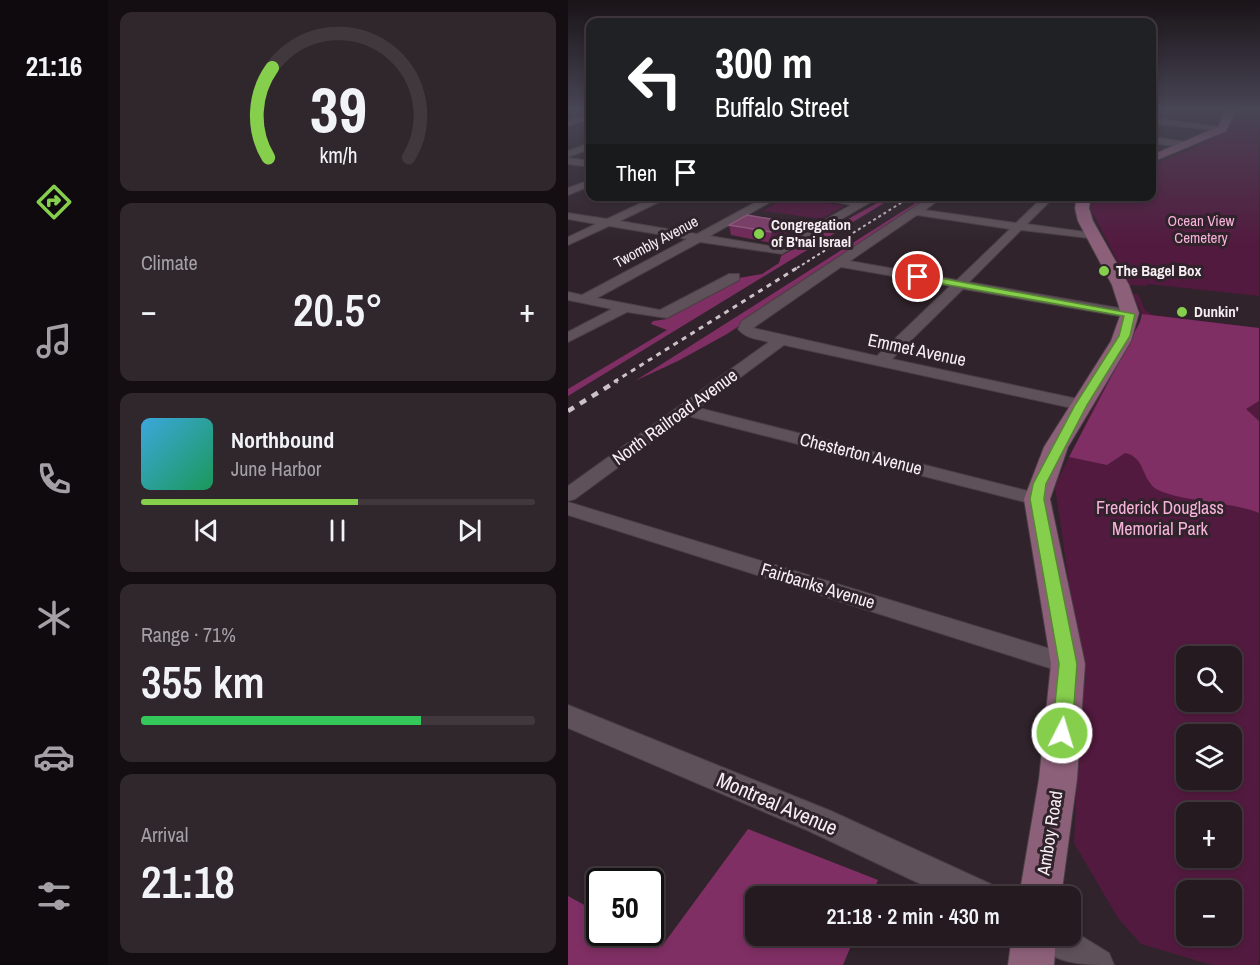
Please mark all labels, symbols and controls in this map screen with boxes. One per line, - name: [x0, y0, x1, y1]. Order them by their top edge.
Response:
- text: 300 m: [715, 35, 813, 91]
- icon: left: [616, 42, 694, 120]
- text: 21:16: [26, 48, 82, 84]
- text: 39: [310, 67, 366, 151]
- text: Buffalo Street: [715, 89, 849, 125]
- text: km/h: [319, 142, 357, 171]
- icon: arrive: [669, 156, 702, 189]
- text: Then: [616, 158, 657, 188]
- icon: directions: [33, 181, 75, 223]
- street label: Twombly Avenue: [610, 210, 702, 273]
- park label: Ocean View Cemetery: [1168, 210, 1235, 248]
- place label: Congregation of B'nai Israel: [771, 214, 851, 252]
- marker: Congregation of B'nai Israel: [752, 227, 766, 241]
- text: Climate: [141, 249, 198, 276]
- pin: [892, 251, 943, 302]
- icon: arrive: [901, 260, 934, 293]
- place label: The Bagel Box: [1116, 260, 1202, 281]
- marker: The Bagel Box: [1097, 264, 1111, 278]
- text: 20.5°: [293, 279, 383, 340]
- text: −: [141, 288, 157, 332]
- text: +: [519, 288, 535, 332]
- place label: Dunkin': [1194, 301, 1239, 322]
- marker: Dunkin': [1175, 305, 1189, 319]
- icon: music: [33, 320, 75, 362]
- street label: Emmet Avenue: [866, 327, 969, 372]
- street label: North Railroad Avenue: [607, 363, 742, 471]
- text: Northbound: [231, 425, 334, 455]
- street label: Chesterton Avenue: [797, 426, 925, 481]
- text: June Harbor: [231, 455, 321, 482]
- icon: phone: [33, 458, 75, 500]
- park label: Frederick Douglass Memorial Park: [1096, 495, 1224, 541]
- icon: previous: [190, 514, 223, 547]
- icon: pause: [321, 514, 354, 547]
- icon: next: [453, 514, 486, 547]
- street label: Fairbanks Avenue: [758, 556, 878, 615]
- icon: climate: [33, 597, 75, 639]
- text: Range · 71%: [141, 621, 236, 648]
- map controls: [1176, 646, 1242, 946]
- button: search: [1176, 646, 1242, 712]
- text: 355 km: [141, 651, 265, 712]
- position arrow: [1030, 701, 1094, 765]
- button: layers: [1176, 724, 1242, 790]
- icon: car: [33, 736, 75, 778]
- street label: Montreal Avenue: [712, 765, 842, 842]
- street label: Amboy Road: [1030, 789, 1069, 878]
- button: +: [1176, 802, 1242, 868]
- text: Arrival: [141, 821, 188, 848]
- text: 21:18: [141, 851, 235, 912]
- speed limit sign: 50: [586, 868, 664, 946]
- icon: filters: [33, 875, 75, 917]
- button: −: [1176, 880, 1242, 946]
- text: 21:18 · 2 min · 430 m: [826, 901, 1000, 931]

